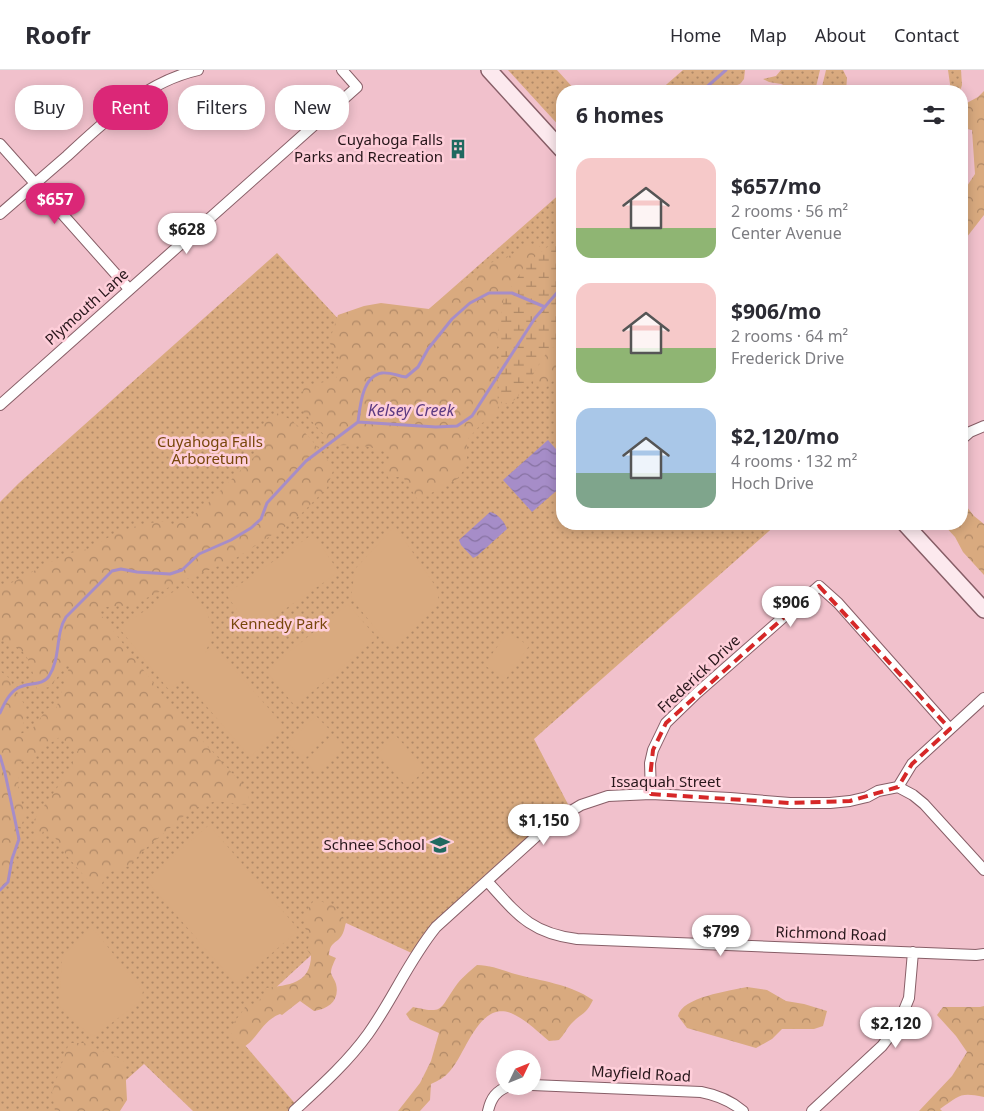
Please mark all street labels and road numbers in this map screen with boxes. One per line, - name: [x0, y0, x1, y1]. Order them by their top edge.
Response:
- street label: Plymouth Lane: [40, 264, 132, 349]
- street label: Frederick Drive: [653, 630, 744, 717]
- street label: Issaquah Street: [611, 771, 721, 791]
- street label: Richmond Road: [775, 921, 887, 945]
- street label: Mayfield Road: [590, 1060, 692, 1086]

